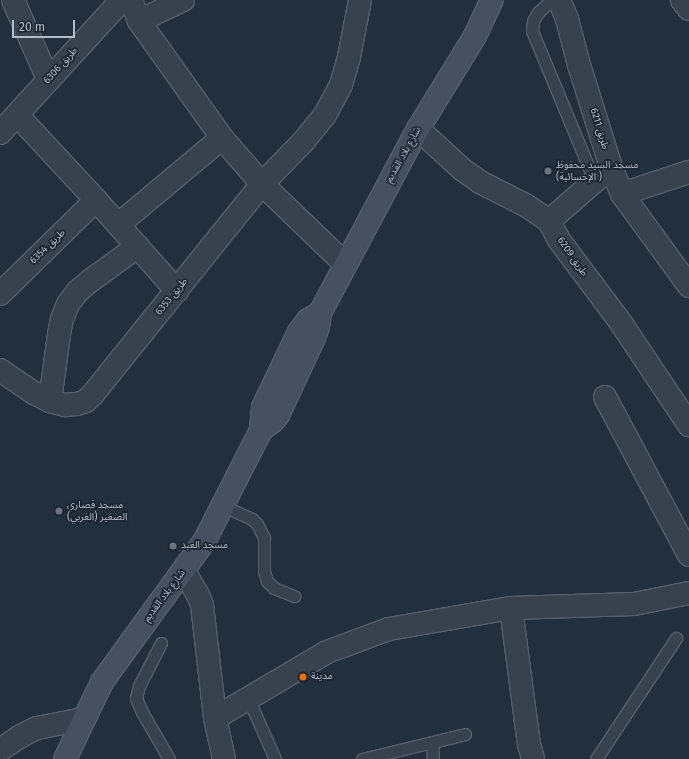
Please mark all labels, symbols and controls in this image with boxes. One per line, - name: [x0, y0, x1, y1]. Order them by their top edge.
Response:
- scale bar: [14, 12, 77, 38]
- text: 20 m: [19, 20, 45, 34]
- street label: طريق 6306: [41, 45, 81, 87]
- street label: طريق 6211: [587, 107, 611, 151]
- street label: شارع بلاد القديم: [384, 125, 424, 185]
- place label: مسجد السيد محفوظ (الإحسائية ): [556, 159, 638, 182]
- marker: مسجد السيد محفوظ (الإحسائية ): [543, 166, 553, 176]
- street label: طريق 6354: [28, 227, 68, 267]
- street label: طريق 6209: [554, 235, 590, 279]
- street label: طريق 6353: [153, 276, 191, 318]
- place label: مسجد قصاري الصغير (الغربي): [67, 499, 127, 522]
- marker: مسجد قصاري الصغير (الغربي): [54, 506, 64, 516]
- place label: مسجد العبد: [181, 540, 228, 552]
- marker: مسجد العبد: [168, 541, 178, 551]
- street label: شارع بلاد القديم: [142, 568, 188, 624]
- place label: مدينة: [311, 671, 333, 683]
- marker: مدينة: [298, 672, 308, 682]

